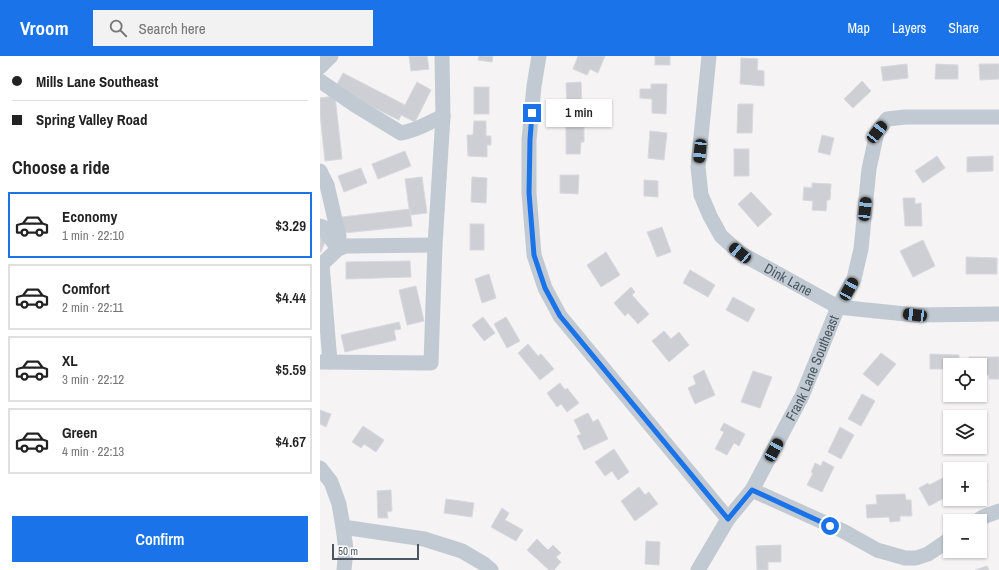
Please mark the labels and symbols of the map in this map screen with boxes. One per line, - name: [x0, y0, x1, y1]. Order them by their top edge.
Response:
- callout: 1 min: [546, 99, 612, 127]
- route end: [523, 104, 541, 122]
- car: [865, 119, 889, 145]
- car: [693, 138, 707, 164]
- car: [858, 196, 872, 222]
- car: [727, 241, 753, 265]
- street label: Dink Lane: [761, 259, 816, 300]
- car: [838, 276, 860, 302]
- car: [902, 308, 928, 322]
- street label: Frank Lane Southeast: [781, 313, 843, 424]
- car: [763, 437, 785, 463]
- route start: [821, 517, 839, 535]
- scale bar: [332, 542, 419, 561]

